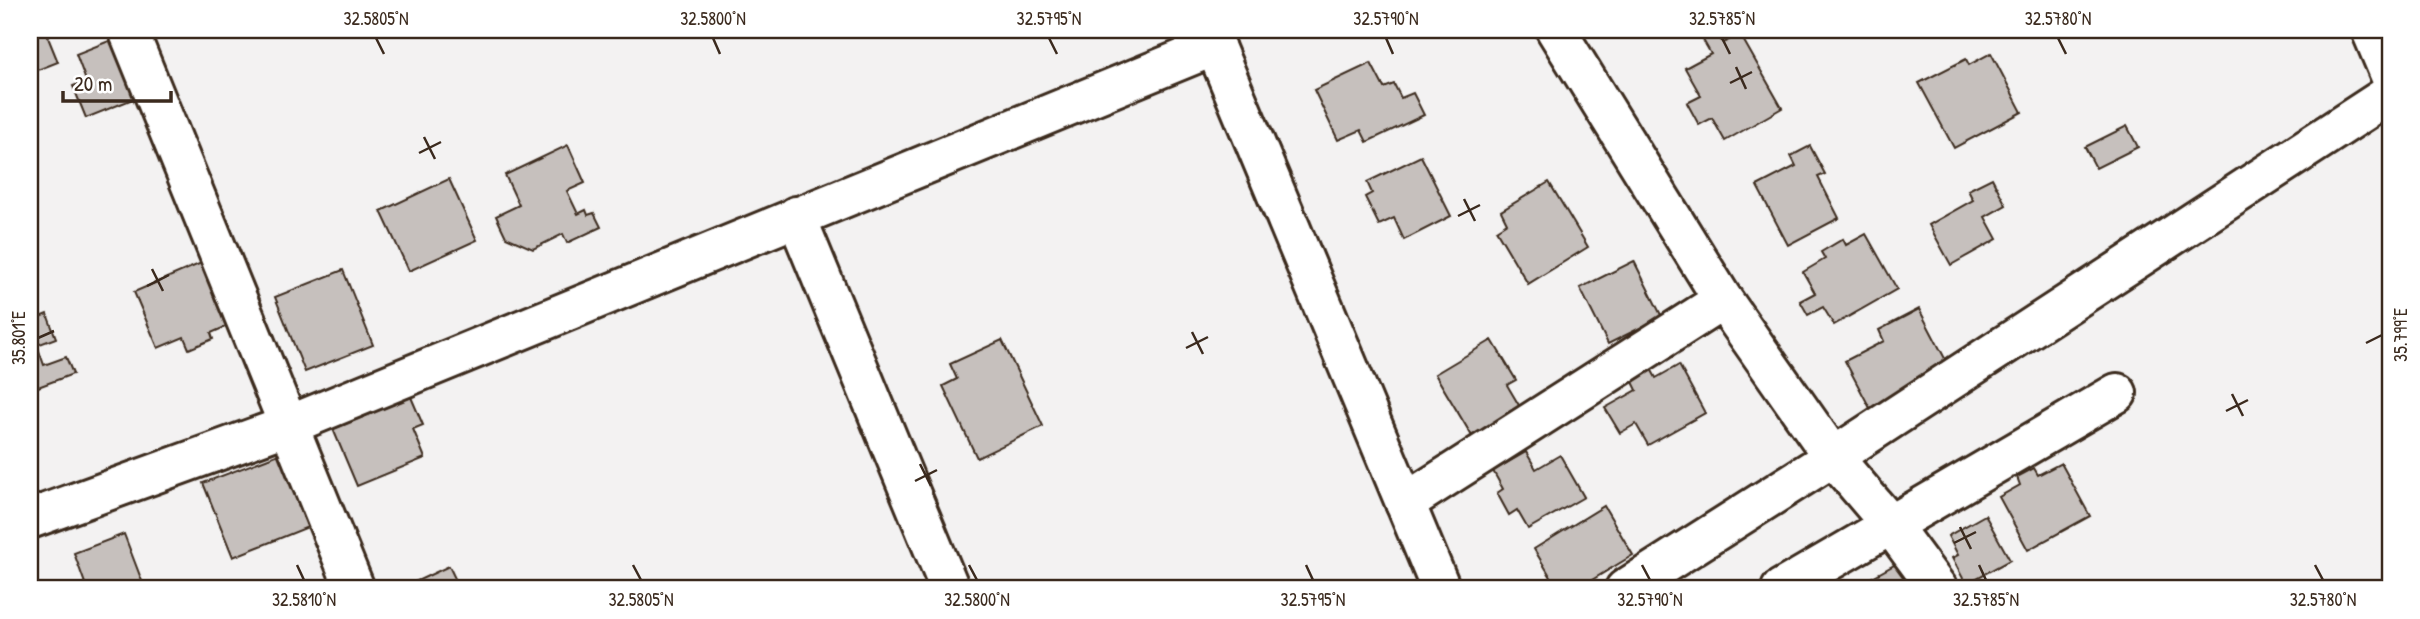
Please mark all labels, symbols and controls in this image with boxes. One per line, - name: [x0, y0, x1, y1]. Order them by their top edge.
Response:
- text: 32.5805°N: [343, 6, 409, 31]
- text: 32.5800°N: [680, 6, 746, 31]
- text: 32.5795°N: [1017, 6, 1081, 31]
- text: 32.5790°N: [1353, 6, 1419, 31]
- text: 32.5785°N: [1689, 6, 1755, 31]
- text: 32.5780°N: [2025, 6, 2091, 31]
- scale bar: [63, 60, 172, 104]
- text: 20 m: [74, 69, 112, 98]
- text: 35.799°E: [2388, 308, 2413, 362]
- text: 35.801°E: [6, 311, 31, 365]
- text: 32.5810°N: [272, 587, 336, 612]
- text: 32.5805°N: [608, 587, 674, 612]
- text: 32.5800°N: [944, 587, 1010, 612]
- text: 32.5795°N: [1281, 587, 1345, 612]
- text: 32.5790°N: [1617, 587, 1683, 612]
- text: 32.5785°N: [1953, 587, 2019, 612]
- text: 32.5780°N: [2290, 587, 2356, 612]

